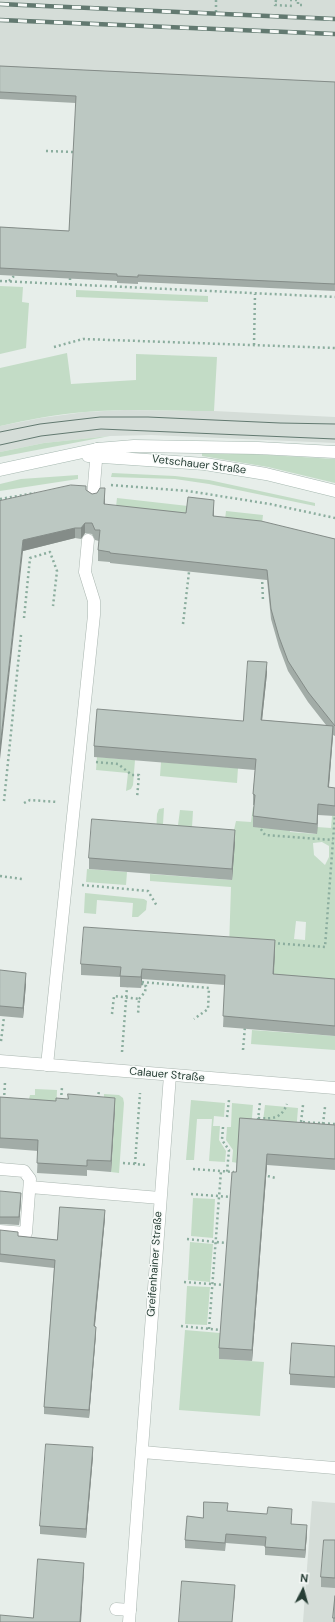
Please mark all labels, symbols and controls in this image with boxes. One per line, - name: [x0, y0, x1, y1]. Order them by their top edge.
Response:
- street label: Vetschauer Straße: [151, 453, 247, 477]
- street label: Calauer Straße: [129, 1065, 205, 1085]
- street label: Greifenhainer Straße: [145, 1211, 165, 1317]
- north arrow: [283, 1570, 323, 1610]
- text: N: [300, 1571, 309, 1585]

